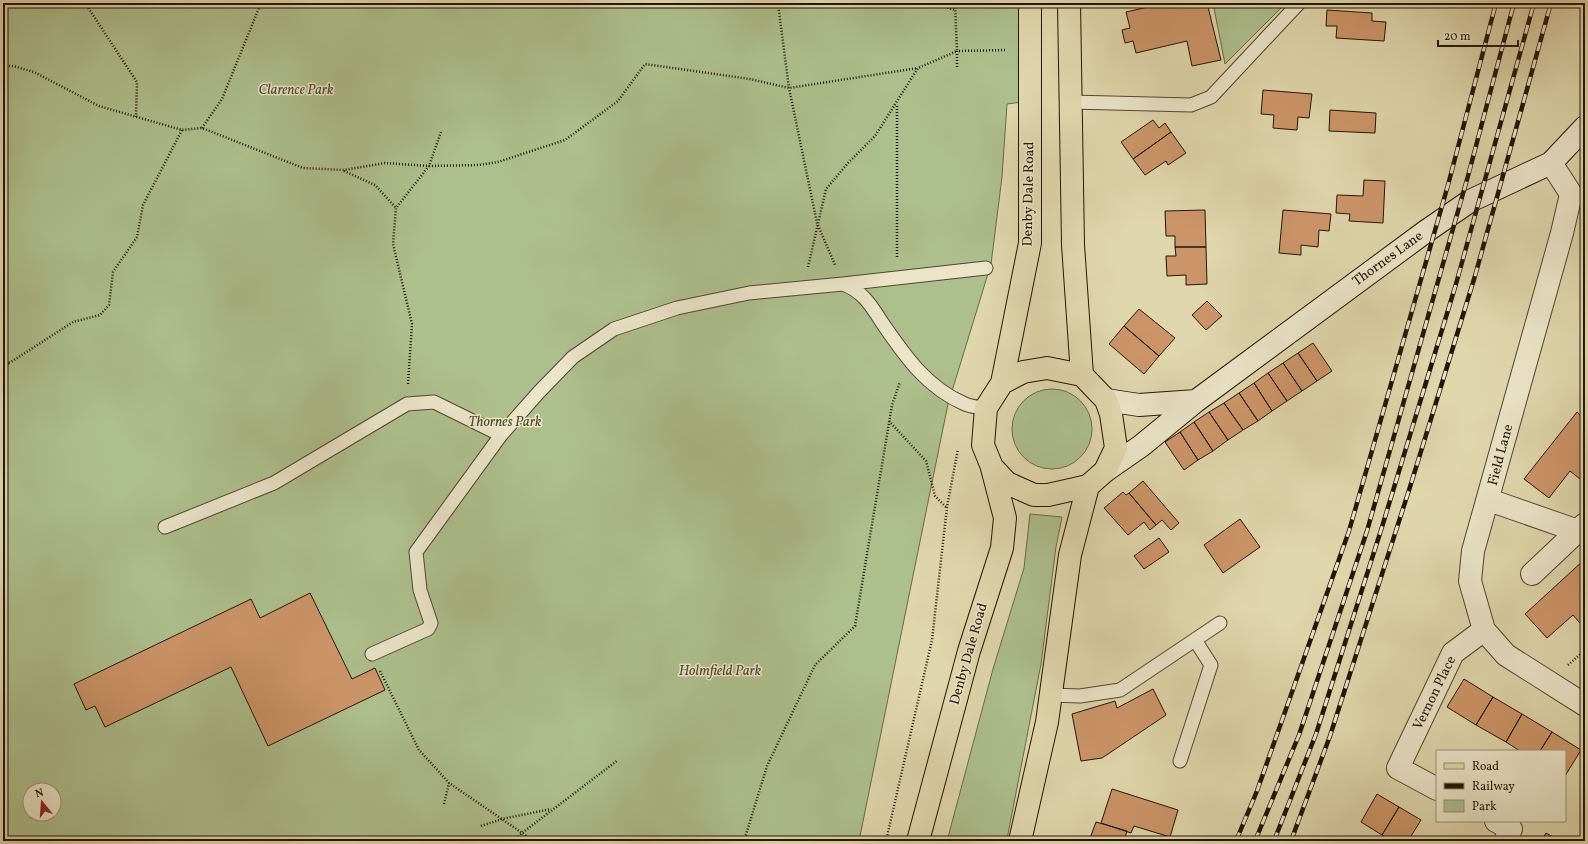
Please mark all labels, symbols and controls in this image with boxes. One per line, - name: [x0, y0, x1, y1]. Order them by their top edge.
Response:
- scale bar: [1438, 22, 1518, 48]
- text: 20 m: [1444, 29, 1471, 45]
- park label: Clarence Park: [258, 81, 334, 100]
- street label: Denby Dale Road: [1019, 141, 1039, 247]
- street label: Thornes Lane: [1349, 227, 1428, 291]
- park label: Thornes Park: [469, 413, 542, 432]
- street label: Field Lane: [1484, 422, 1518, 488]
- street label: Denby Dale Road: [945, 601, 993, 707]
- street label: Vernon Place: [1409, 653, 1461, 733]
- park label: Holmfield Park: [679, 662, 762, 681]
- legend: [1436, 750, 1566, 822]
- text: Road: [1472, 759, 1499, 775]
- text: Railway: [1472, 779, 1515, 795]
- north arrow: [22, 782, 62, 822]
- text: N: [33, 786, 46, 802]
- text: Park: [1472, 799, 1497, 815]

